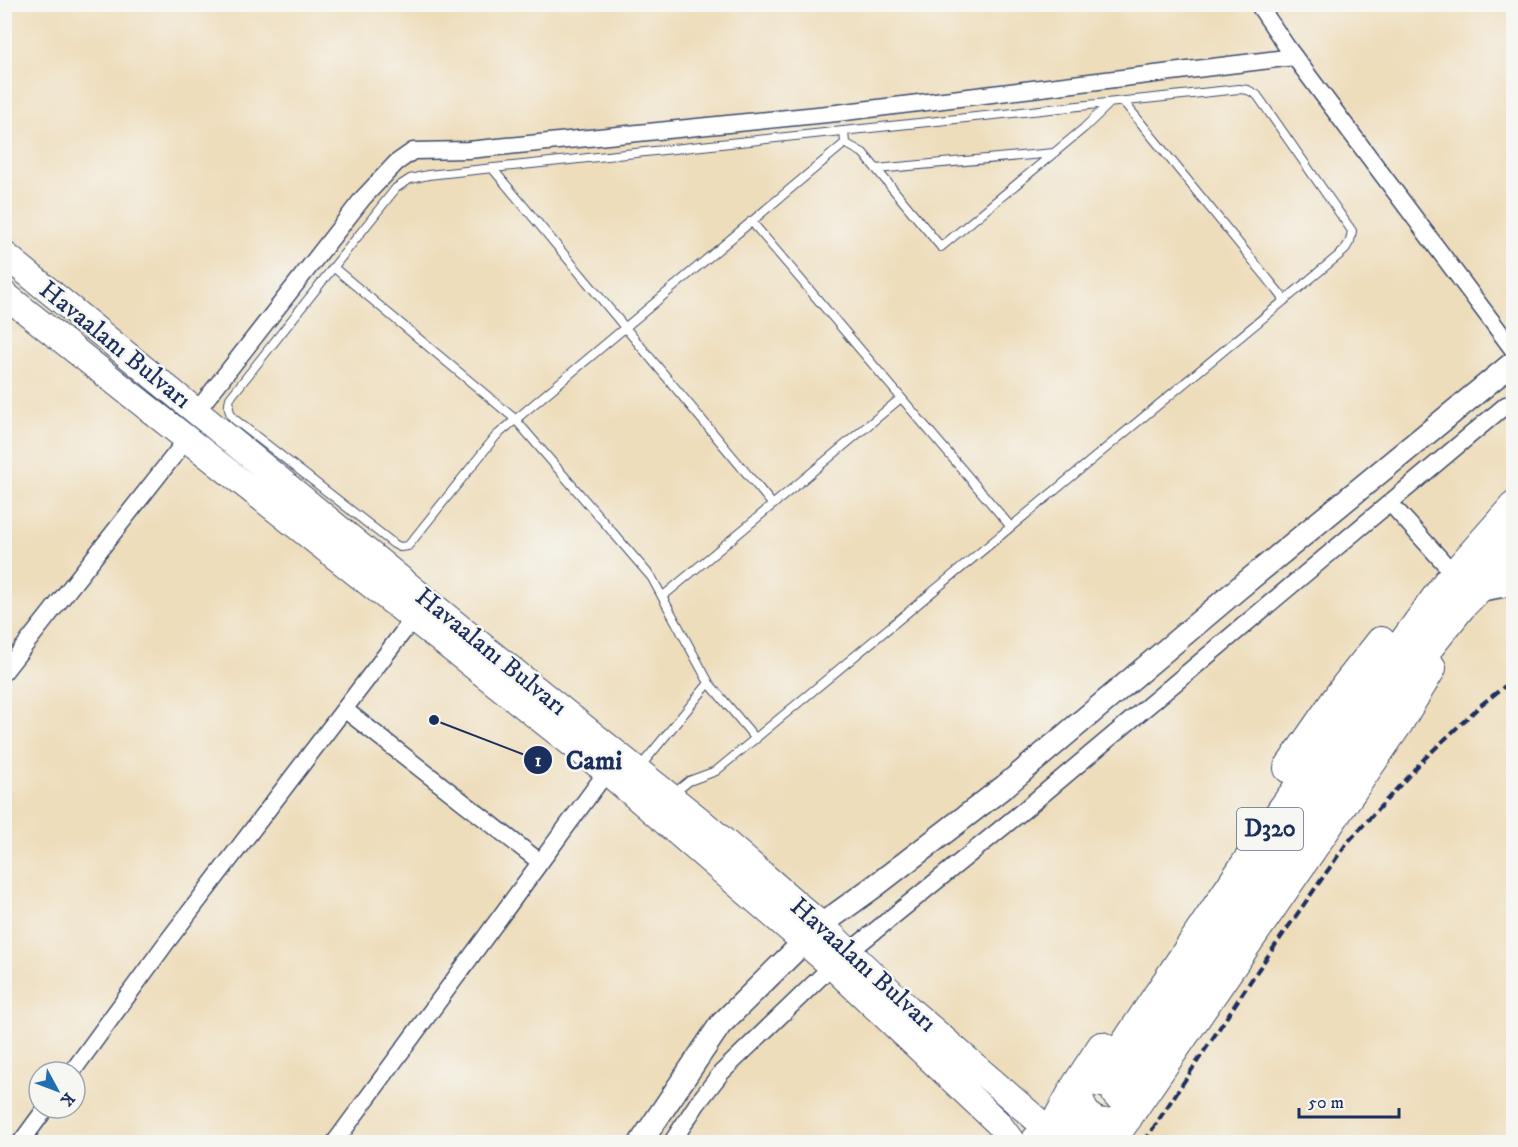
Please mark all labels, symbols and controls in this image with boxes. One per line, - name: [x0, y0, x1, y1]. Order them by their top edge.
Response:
- street label: Havaalanı Bulvarı: [32, 273, 198, 417]
- street label: Havaalanı Bulvarı: [408, 580, 574, 724]
- callout: Cami: [523, 737, 634, 782]
- text: Cami: [566, 744, 622, 778]
- text: 1: [535, 750, 542, 772]
- road number: D320: [1237, 808, 1303, 850]
- street label: Havaalanı Bulvarı: [783, 890, 943, 1040]
- north arrow: [27, 1060, 87, 1120]
- scale bar: [1299, 1081, 1400, 1119]
- text: K: [56, 1088, 79, 1111]
- text: 50 m: [1308, 1092, 1344, 1114]

